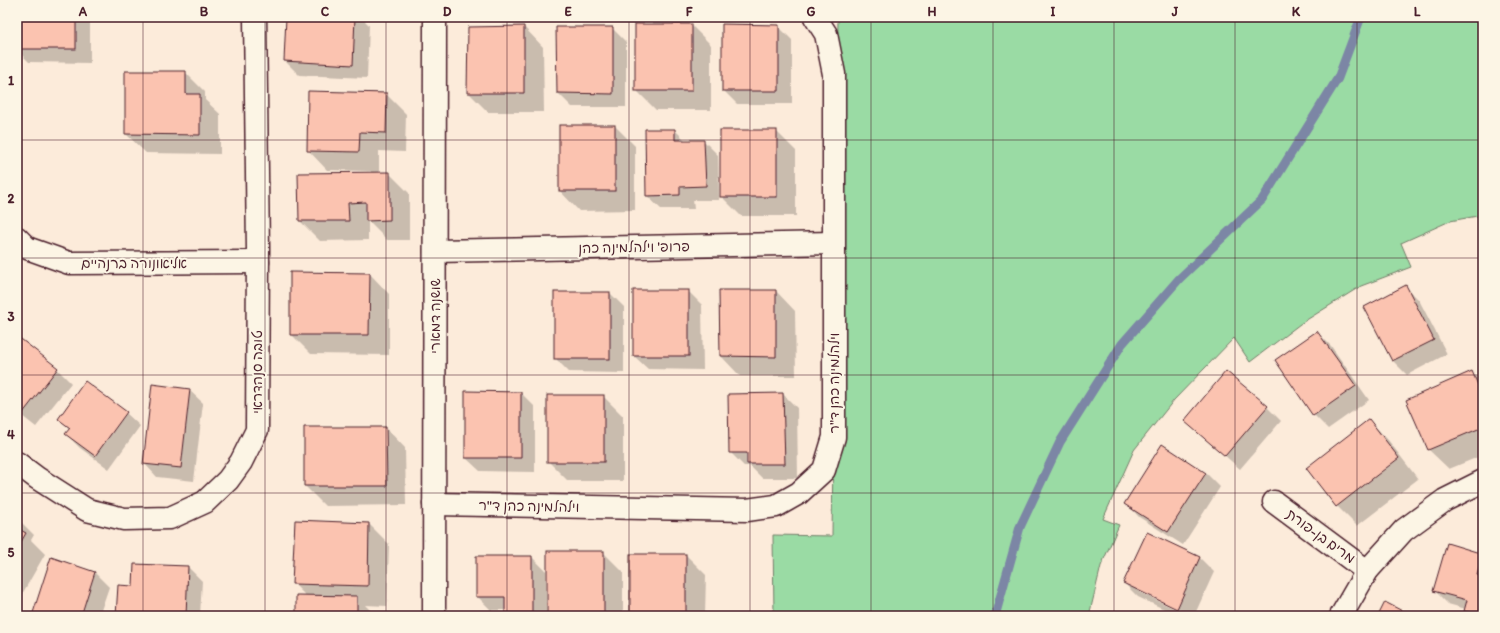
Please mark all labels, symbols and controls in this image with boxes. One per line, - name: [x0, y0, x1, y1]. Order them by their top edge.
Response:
- text: A: [78, 4, 88, 19]
- text: B: [200, 4, 209, 19]
- text: C: [321, 4, 330, 19]
- text: D: [443, 4, 452, 19]
- text: E: [564, 4, 572, 19]
- text: F: [686, 4, 693, 19]
- text: G: [807, 4, 816, 19]
- text: H: [928, 4, 937, 19]
- text: I: [1051, 4, 1056, 19]
- text: J: [1171, 4, 1179, 19]
- text: K: [1292, 4, 1301, 19]
- text: L: [1414, 4, 1421, 19]
- text: 1: [8, 73, 14, 88]
- text: 2: [8, 191, 15, 206]
- street label: פרופ' וילהלמינה כהן: [578, 238, 690, 257]
- street label: אליאונורה ברנהיים: [81, 255, 187, 272]
- street label: שושנה דמארי: [427, 278, 444, 354]
- text: 3: [7, 309, 15, 324]
- street label: טובה סנהדראי: [249, 330, 266, 414]
- street label: וילהלמינה כהן ד"ר: [826, 333, 843, 433]
- text: 4: [7, 427, 15, 442]
- street label: וילהלמינה כהן ד"ר: [478, 497, 580, 516]
- street label: מרים בן-פורת: [1283, 506, 1359, 567]
- text: 5: [8, 545, 15, 560]

